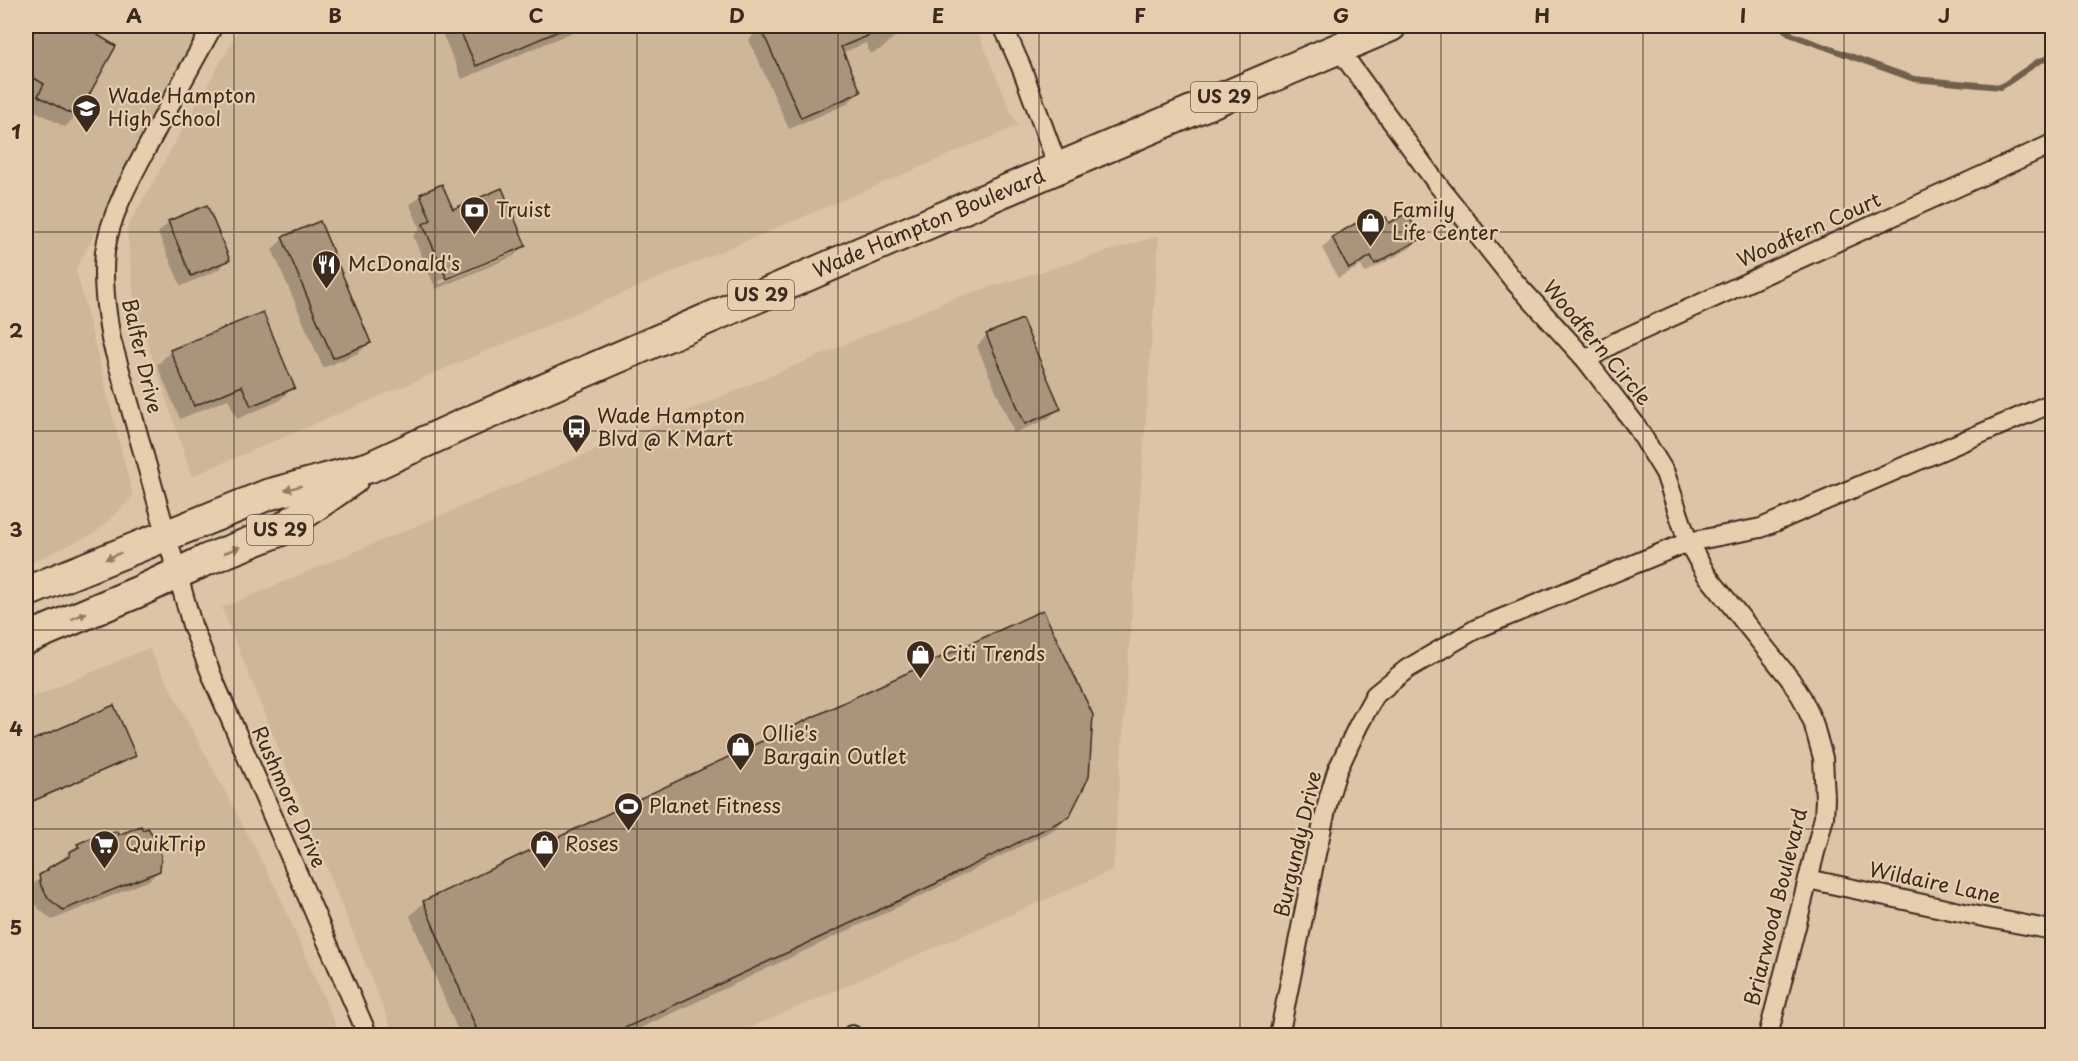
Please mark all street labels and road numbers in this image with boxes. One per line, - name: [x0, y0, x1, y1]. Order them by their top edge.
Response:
- road number: US 29: [1191, 82, 1257, 112]
- street label: Wade Hampton Boulevard: [808, 160, 1049, 285]
- street label: Woodfern Court: [1732, 184, 1885, 274]
- street label: Woodfern Circle: [1536, 273, 1659, 412]
- road number: US 29: [728, 280, 794, 310]
- street label: Balfer Drive: [115, 295, 171, 416]
- road number: US 29: [247, 515, 313, 545]
- street label: Rushmore Drive: [245, 721, 335, 872]
- street label: Burgundy Drive: [1266, 768, 1328, 920]
- street label: Briarwood Boulevard: [1736, 805, 1814, 1009]
- street label: Wildaire Lane: [1867, 853, 2004, 911]

